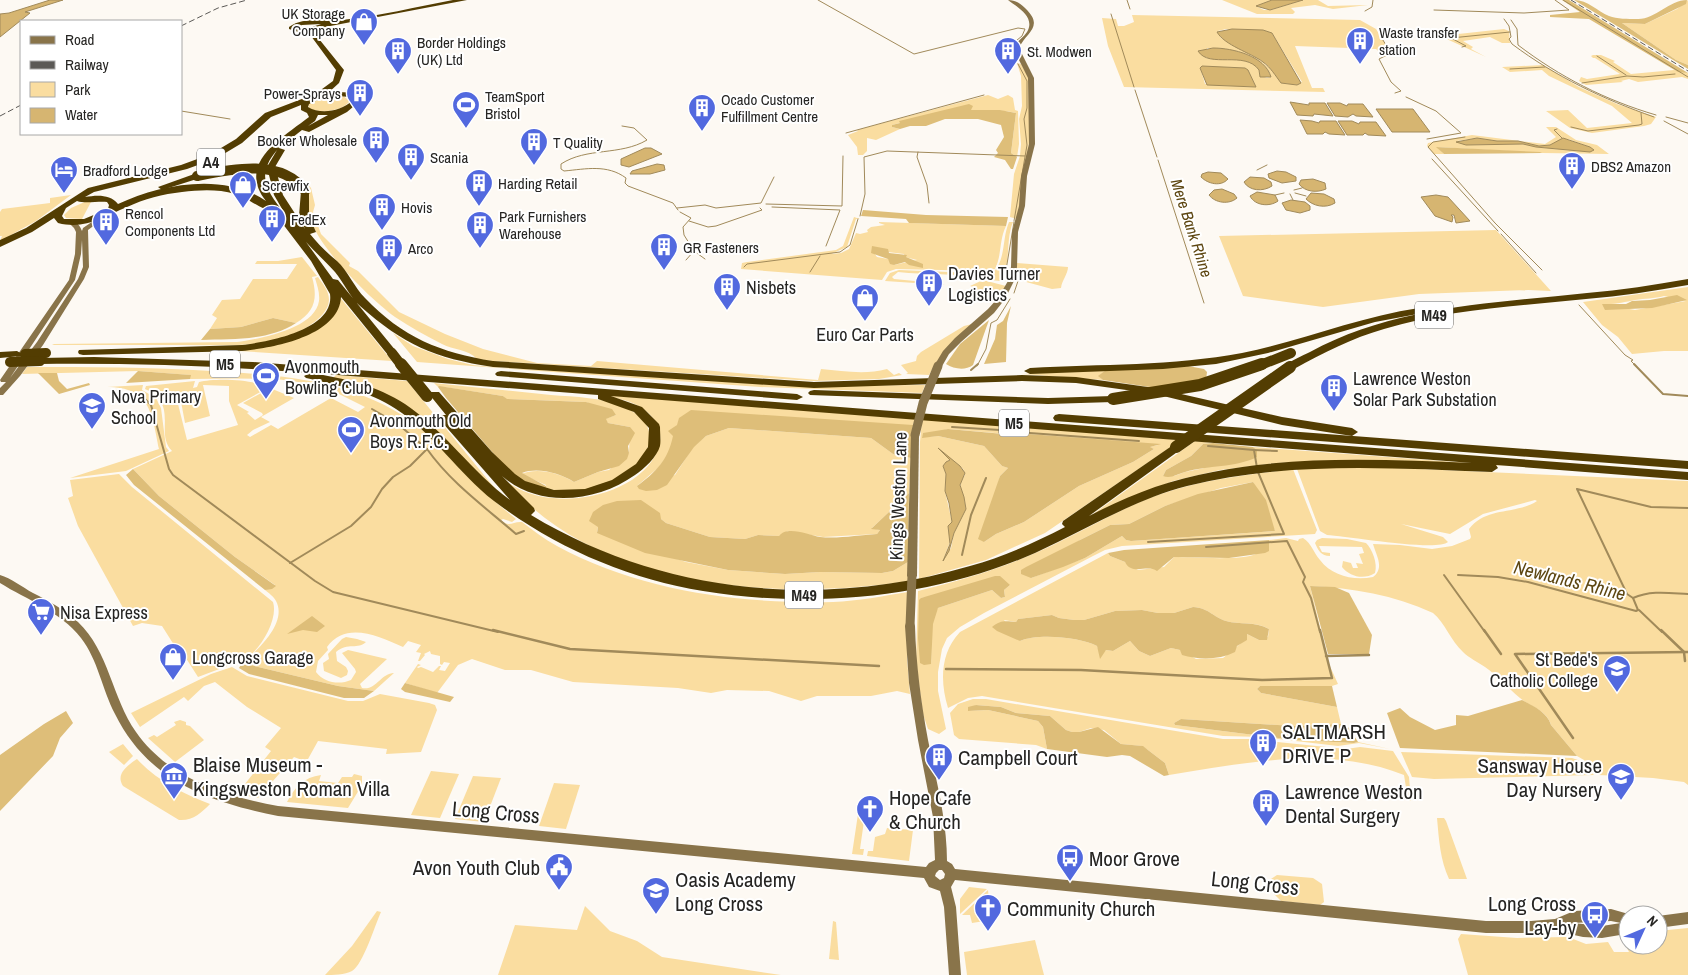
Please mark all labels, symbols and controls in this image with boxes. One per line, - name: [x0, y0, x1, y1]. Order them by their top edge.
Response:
- place label: UK Storage Company: [281, 3, 346, 41]
- shop icon: UK Storage Company: [349, 7, 379, 46]
- legend: [20, 20, 182, 135]
- place label: Waste transfer station: [1379, 22, 1459, 60]
- building icon: Waste transfer station: [1345, 26, 1375, 65]
- text: Road: [65, 29, 94, 50]
- place label: Border Holdings (UK) Ltd: [417, 32, 506, 70]
- building icon: Border Holdings (UK) Ltd: [383, 36, 413, 75]
- building icon: St. Modwen: [993, 36, 1023, 75]
- place label: St. Modwen: [1027, 41, 1092, 62]
- text: Railway: [65, 54, 110, 75]
- building icon: Power-Sprays: [345, 78, 375, 117]
- text: Park: [65, 79, 91, 100]
- place label: Power-Sprays: [264, 83, 341, 104]
- place label: TeamSport Bristol: [485, 86, 545, 124]
- place label: Ocado Customer Fulfillment Centre: [721, 89, 818, 127]
- sports icon: TeamSport Bristol: [451, 90, 481, 129]
- building icon: Ocado Customer Fulfillment Centre: [687, 93, 717, 132]
- text: Water: [65, 104, 97, 125]
- building icon: Booker Wholesale: [361, 125, 391, 164]
- building icon: T Quality: [519, 127, 549, 166]
- place label: Booker Wholesale: [257, 130, 357, 151]
- place label: T Quality: [553, 132, 604, 153]
- building icon: Scania: [396, 142, 426, 181]
- place label: Scania: [430, 147, 468, 168]
- road number: A4: [197, 148, 225, 176]
- building icon: DBS2 Amazon: [1557, 151, 1587, 190]
- hotel icon: Bradford Lodge: [49, 155, 79, 194]
- place label: DBS2 Amazon: [1591, 156, 1671, 177]
- place label: Bradford Lodge: [83, 160, 168, 181]
- building icon: Harding Retail: [464, 168, 494, 207]
- shop icon: Screwfix: [228, 170, 258, 209]
- place label: Harding Retail: [498, 173, 577, 194]
- place label: Screwfix: [262, 175, 310, 196]
- water label: Mere Bank Rhine: [1166, 176, 1218, 280]
- building icon: Hovis: [367, 192, 397, 231]
- place label: Hovis: [401, 197, 432, 218]
- place label: Rencol Components Ltd: [125, 203, 215, 241]
- building icon: FedEx: [257, 204, 287, 243]
- place label: Park Furnishers Warehouse: [499, 206, 587, 244]
- building icon: Rencol Components Ltd: [91, 207, 121, 246]
- place label: FedEx: [291, 209, 327, 230]
- building icon: Park Furnishers Warehouse: [465, 210, 495, 249]
- building icon: GR Fasteners: [649, 232, 679, 271]
- building icon: Arco: [374, 233, 404, 272]
- place label: GR Fasteners: [683, 237, 759, 258]
- place label: Arco: [407, 238, 433, 259]
- place label: Davies Turner Logistics: [948, 261, 1040, 307]
- building icon: Davies Turner Logistics: [914, 268, 944, 307]
- building icon: Nisbets: [712, 272, 742, 311]
- place label: Nisbets: [746, 275, 796, 300]
- shop icon: Euro Car Parts: [850, 283, 880, 322]
- road number: M49: [1415, 302, 1453, 328]
- place label: Euro Car Parts: [816, 322, 914, 347]
- road number: M5: [210, 350, 240, 378]
- place label: Avonmouth Bowling Club: [284, 354, 372, 400]
- sports icon: Avonmouth Bowling Club: [251, 361, 281, 400]
- place label: Lawrence Weston Solar Park Substation: [1353, 366, 1497, 412]
- building icon: Lawrence Weston Solar Park Substation: [1319, 373, 1349, 412]
- place label: Nova Primary School: [111, 384, 202, 430]
- school or university icon: Nova Primary School: [77, 391, 107, 430]
- place label: Avonmouth Old Boys R.F.C.: [369, 408, 471, 454]
- road number: M5: [999, 409, 1029, 436]
- sports icon: Avonmouth Old Boys R.F.C.: [336, 415, 366, 454]
- street label: Kings Weston Lane: [883, 431, 913, 561]
- water label: Newlands Rhine: [1511, 554, 1629, 606]
- road number: M49: [785, 582, 823, 608]
- supermarket icon: Nisa Express: [26, 597, 56, 636]
- place label: Nisa Express: [60, 600, 148, 625]
- shop icon: Longcross Garage: [158, 642, 188, 681]
- place label: Longcross Garage: [192, 645, 313, 670]
- place label: St Bede's Catholic College: [1490, 647, 1598, 693]
- school or university icon: St Bede's Catholic College: [1602, 654, 1632, 693]
- place label: SALTMARSH DRIVE P: [1282, 717, 1386, 770]
- building icon: SALTMARSH DRIVE P: [1248, 728, 1278, 767]
- building icon: Campbell Court: [924, 742, 954, 781]
- place label: Campbell Court: [958, 743, 1078, 772]
- place label: Blaise Museum - Kingsweston Roman Villa: [193, 750, 390, 803]
- place label: Sansway House Day Nursery: [1478, 751, 1602, 804]
- museum icon: Blaise Museum - Kingsweston Roman Villa: [159, 761, 189, 800]
- school or university icon: Sansway House Day Nursery: [1606, 762, 1636, 801]
- place label: Lawrence Weston Dental Surgery: [1285, 777, 1423, 830]
- place label: Hope Cafe & Church: [889, 783, 971, 836]
- building icon: Lawrence Weston Dental Surgery: [1251, 788, 1281, 827]
- street label: Long Cross: [451, 794, 541, 830]
- church icon: Hope Cafe & Church: [855, 794, 885, 833]
- bus stop icon: Moor Grove: [1055, 843, 1085, 882]
- place label: Moor Grove: [1089, 844, 1180, 873]
- public building icon: Avon Youth Club: [544, 852, 574, 891]
- place label: Avon Youth Club: [412, 853, 540, 882]
- street label: Long Cross: [1210, 864, 1300, 902]
- place label: Oasis Academy Long Cross: [675, 865, 796, 918]
- school or university icon: Oasis Academy Long Cross: [641, 876, 671, 915]
- place label: Long Cross Lay-by: [1488, 889, 1576, 942]
- church icon: Community Church: [973, 893, 1003, 932]
- place label: Community Church: [1007, 894, 1155, 923]
- bus stop icon: Long Cross Lay-by: [1580, 900, 1610, 939]
- north arrow: [1618, 905, 1668, 955]
- text: N: [1643, 912, 1662, 930]

